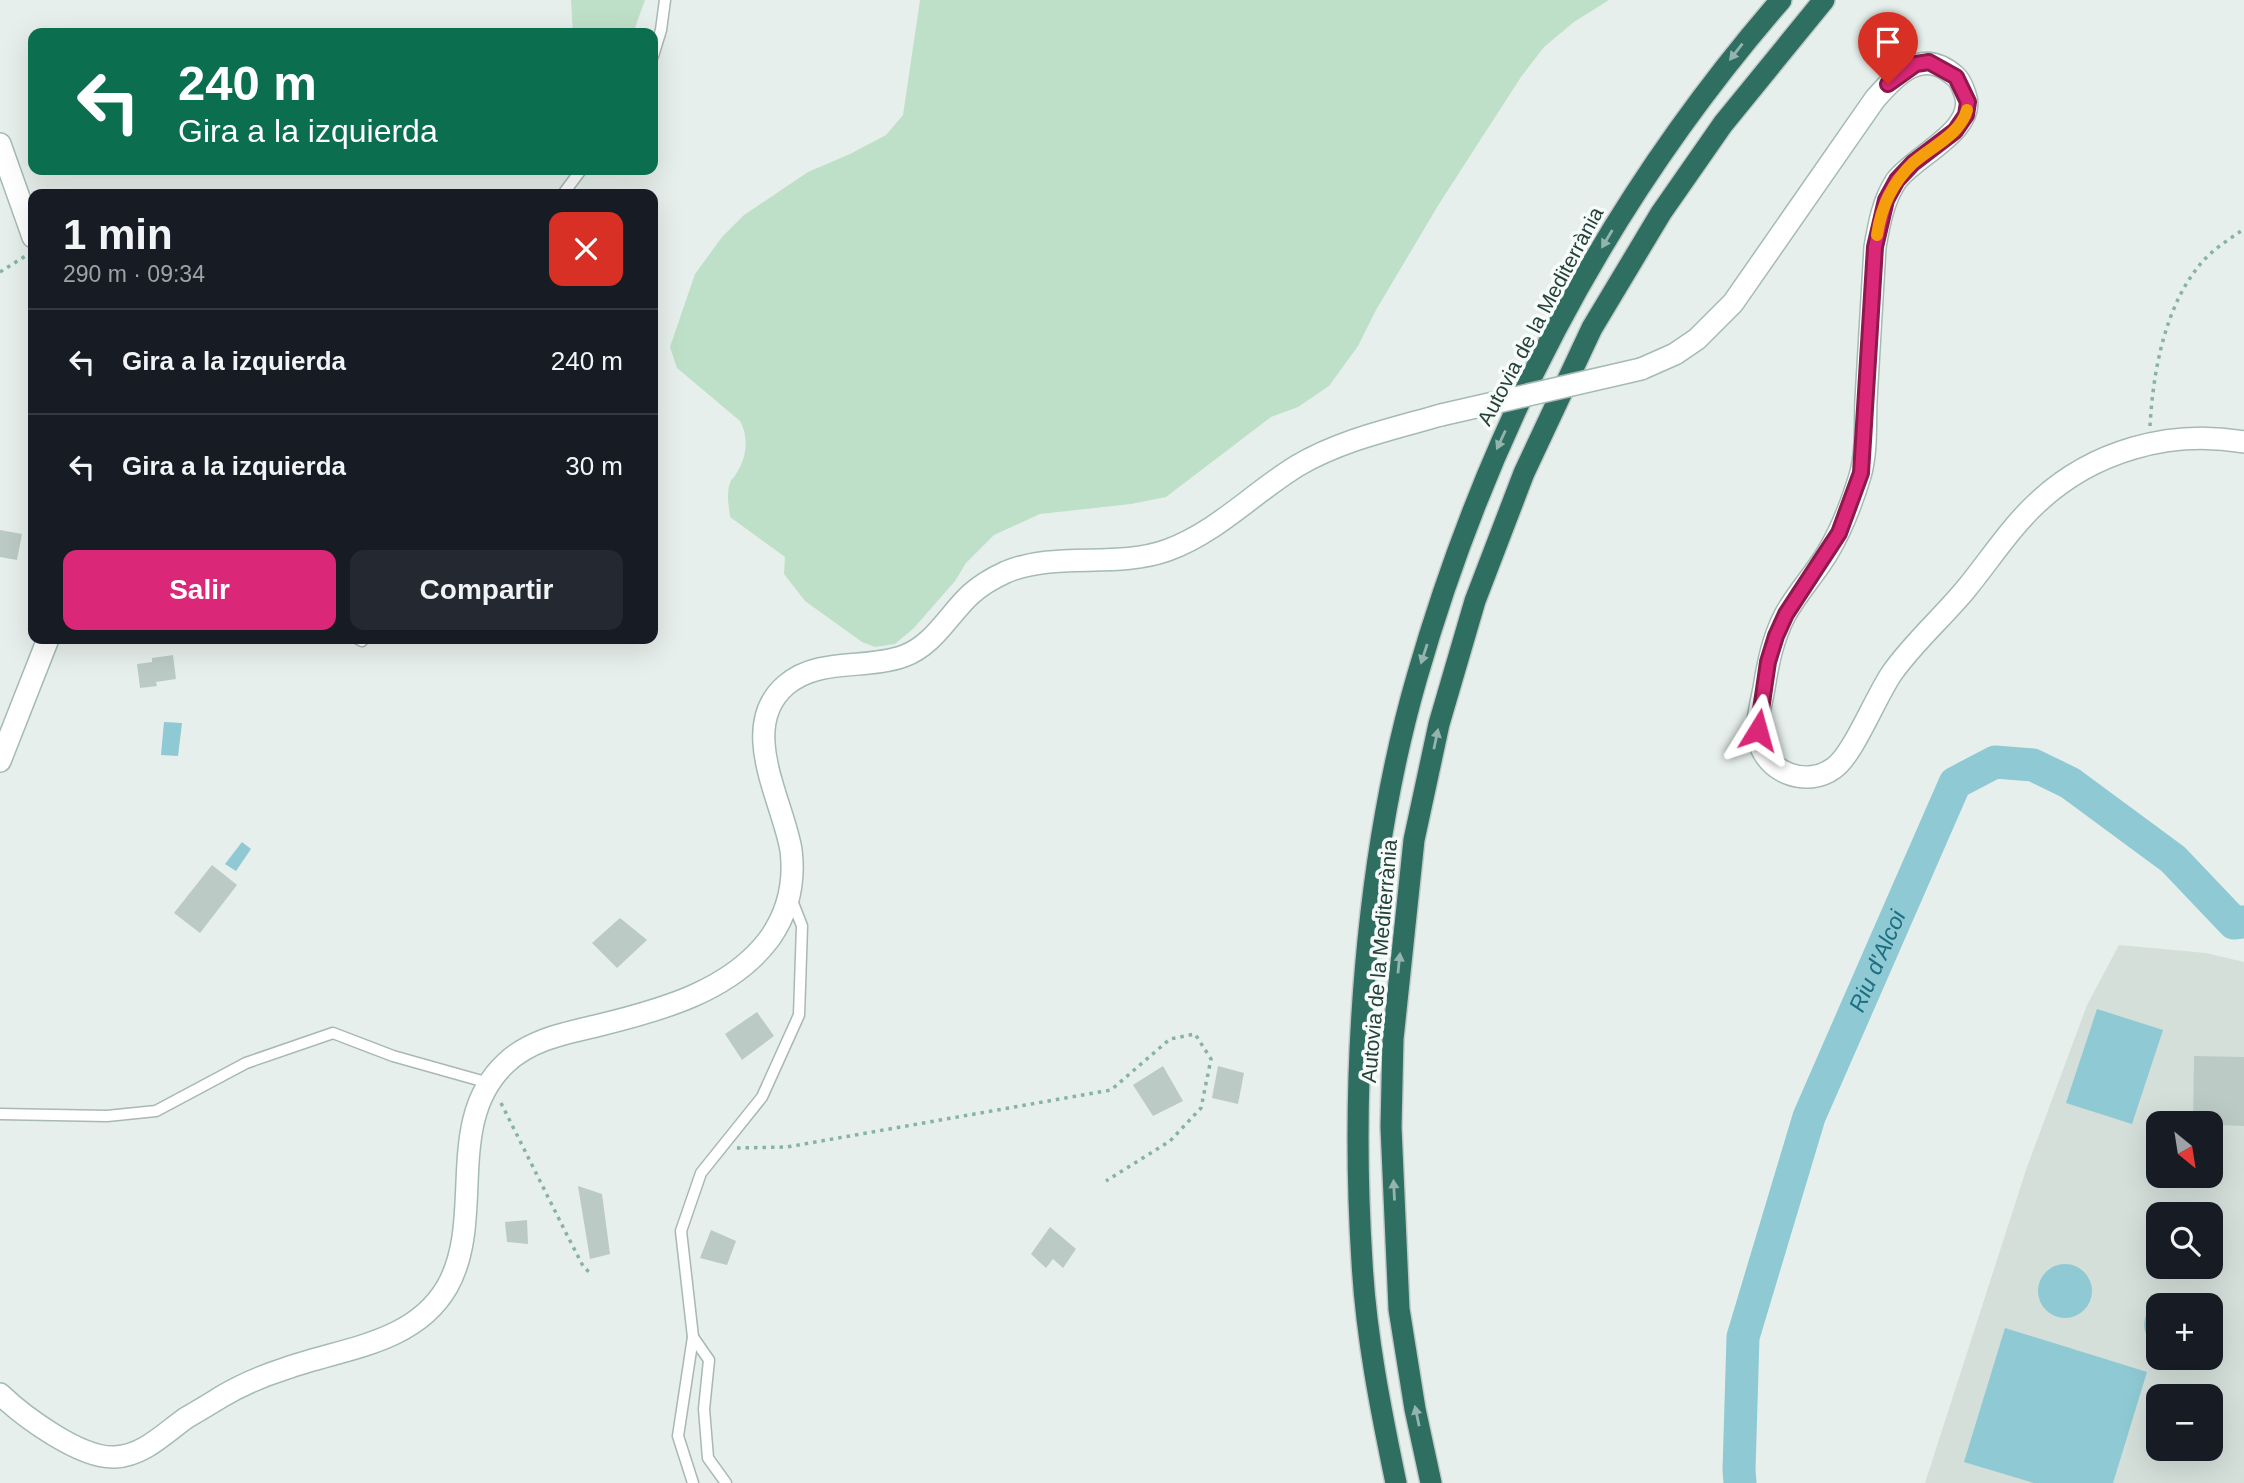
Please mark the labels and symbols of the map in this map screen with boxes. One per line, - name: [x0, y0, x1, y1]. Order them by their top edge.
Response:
- pin: [1858, 12.0, 1918, 84]
- one-way arrow: [1730, 43, 1744, 61]
- street label: Autovia de la Mediterrània: [1473, 203, 1608, 429]
- one-way arrow: [1600, 229, 1613, 248]
- one-way arrow: [1496, 430, 1507, 450]
- one-way arrow: [1419, 644, 1429, 665]
- position arrow: [1721, 693, 1795, 767]
- one-way arrow: [1431, 728, 1442, 750]
- street label: Autovia de la Mediterrània: [1357, 838, 1401, 1084]
- water label: Riu d'Alcoi: [1844, 906, 1911, 1016]
- one-way arrow: [1394, 952, 1405, 974]
- north arrow: [2146, 1111, 2222, 1188]
- one-way arrow: [1388, 1179, 1399, 1201]
- one-way arrow: [1411, 1405, 1422, 1427]

